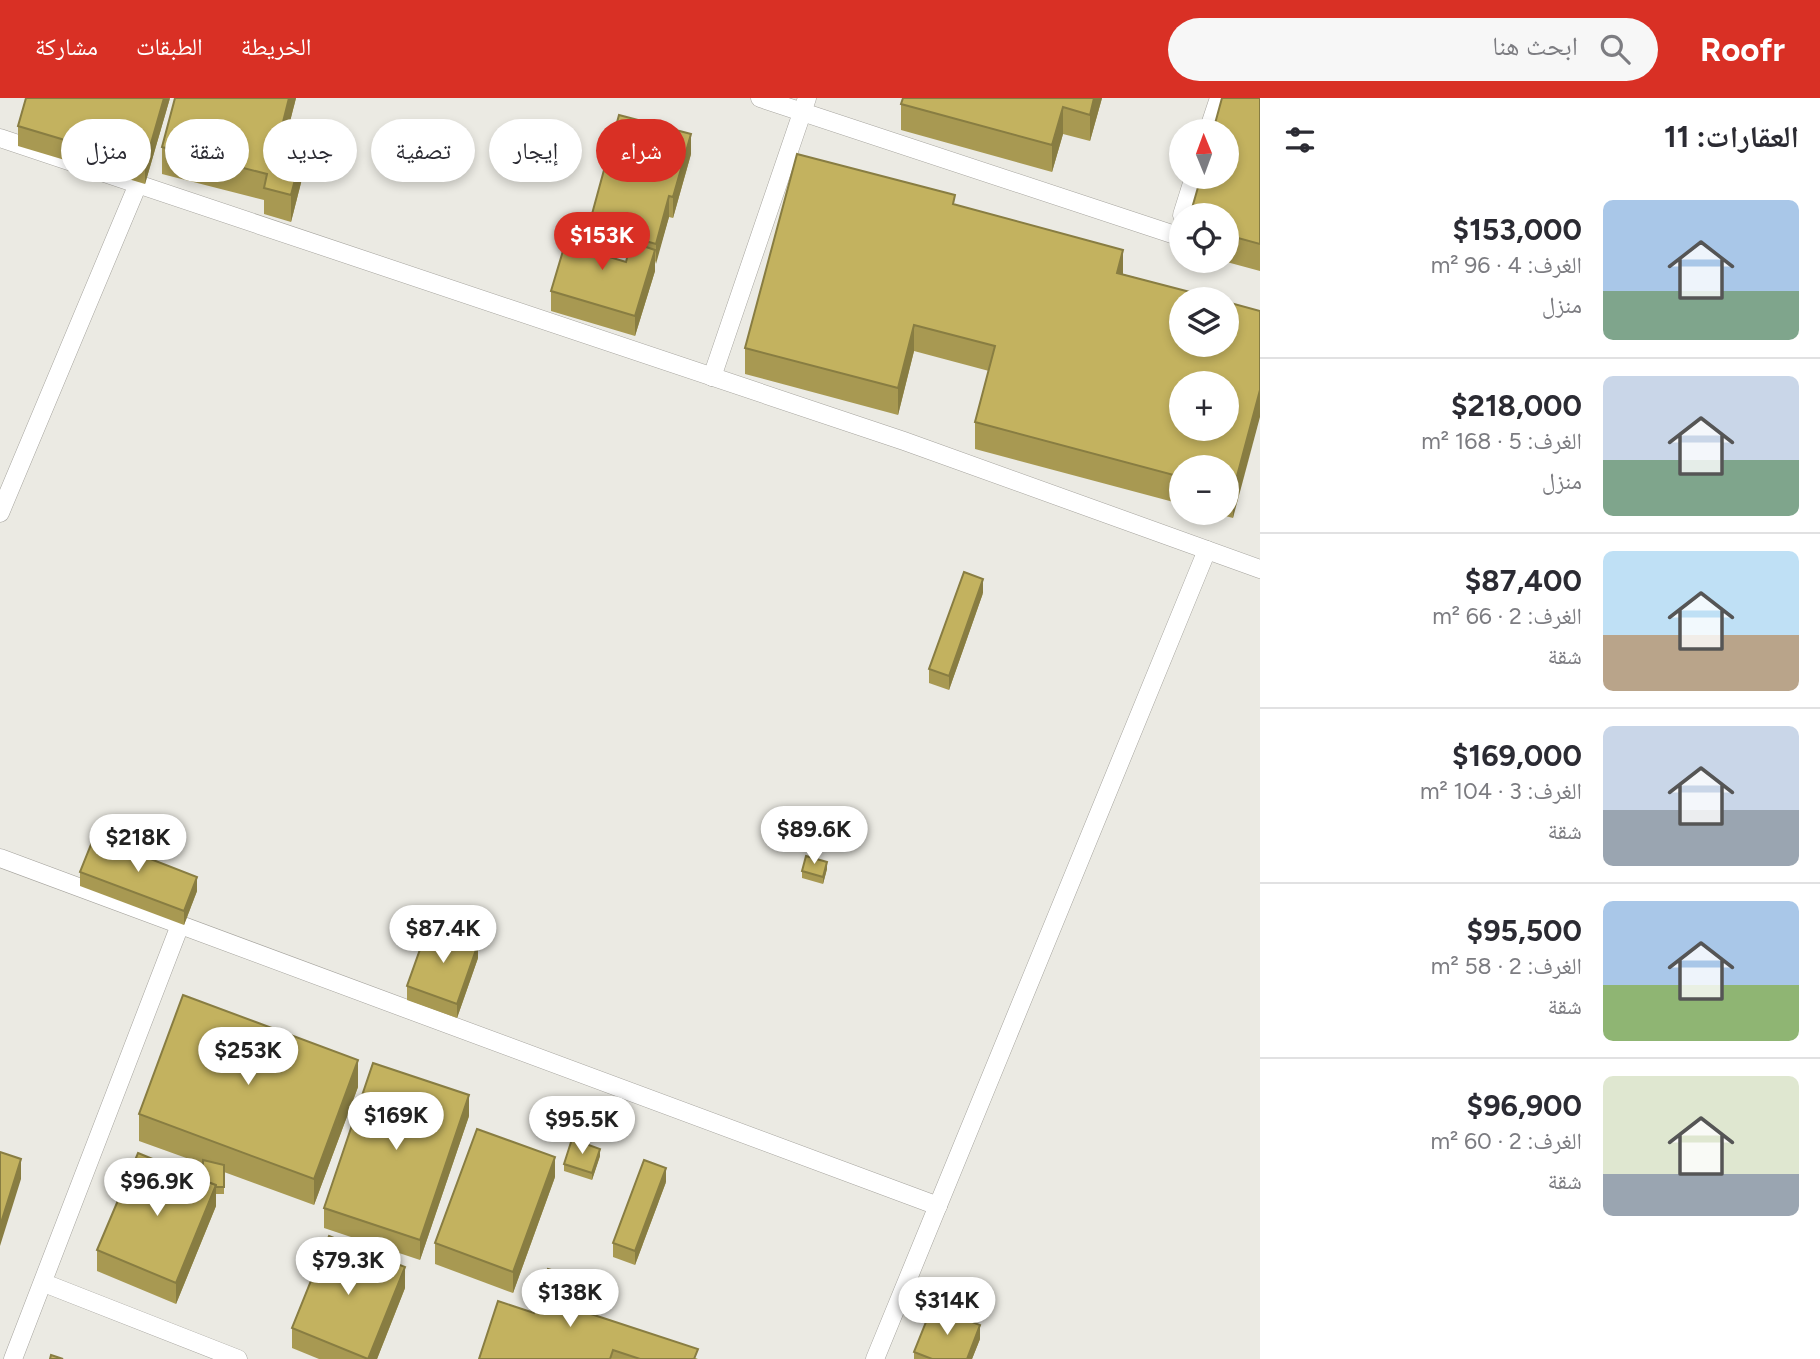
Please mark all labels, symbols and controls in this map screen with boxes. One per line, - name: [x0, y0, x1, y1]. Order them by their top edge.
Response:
- search box: [1168, 18, 1658, 81]
- text: ابحث هنا: [1492, 30, 1578, 62]
- icon: search: [1596, 30, 1634, 68]
- text: Roofr: [1700, 30, 1785, 69]
- text: مشاركة: [35, 32, 98, 61]
- text: الطبقات: [136, 32, 203, 61]
- text: الخريطة: [241, 32, 311, 61]
- text: العقارات: 11: [1664, 118, 1799, 155]
- chip: منزل: [61, 119, 151, 182]
- chip: شقة: [165, 119, 249, 182]
- chip: جديد: [263, 119, 357, 182]
- chip: تصفية: [371, 119, 475, 182]
- chip: إيجار: [489, 119, 582, 182]
- chip: شراء: [596, 119, 686, 182]
- north arrow: [1169, 119, 1239, 189]
- map controls: [1169, 119, 1239, 525]
- icon: filters: [1281, 121, 1319, 159]
- button: locate: [1169, 203, 1239, 273]
- text: $153,000: [1453, 211, 1582, 248]
- pin: $153K: [553, 212, 651, 272]
- text: $153K: [570, 221, 634, 249]
- icon: home: [1659, 228, 1743, 312]
- text: الغرف: 4 · 96 m²: [1431, 251, 1582, 279]
- button: layers: [1169, 287, 1239, 357]
- text: منزل: [1542, 291, 1582, 319]
- button: +: [1169, 371, 1239, 441]
- text: $218,000: [1451, 387, 1582, 424]
- icon: home: [1659, 404, 1743, 488]
- text: الغرف: 5 · 168 m²: [1421, 427, 1582, 455]
- button: −: [1169, 455, 1239, 525]
- text: منزل: [1542, 467, 1582, 495]
- text: $87,400: [1465, 562, 1582, 599]
- icon: home: [1659, 579, 1743, 663]
- text: الغرف: 2 · 66 m²: [1432, 602, 1582, 630]
- text: شقة: [1548, 642, 1582, 670]
- text: $169,000: [1452, 737, 1582, 774]
- icon: home: [1659, 754, 1743, 838]
- text: الغرف: 3 · 104 m²: [1420, 777, 1582, 805]
- pin: $89.6K: [757, 806, 871, 866]
- pin: $218K: [89, 814, 187, 874]
- text: $89.6K: [777, 815, 851, 843]
- text: شقة: [1548, 817, 1582, 845]
- text: $218K: [105, 823, 171, 851]
- pin: $87.4K: [386, 906, 500, 965]
- text: $95,500: [1467, 912, 1582, 949]
- text: $87.4K: [405, 914, 481, 942]
- icon: home: [1659, 929, 1743, 1013]
- text: الغرف: 2 · 58 m²: [1431, 952, 1582, 980]
- text: شقة: [1548, 992, 1582, 1020]
- pin: $253K: [199, 1028, 297, 1087]
- text: $253K: [214, 1036, 282, 1064]
- text: $96,900: [1467, 1087, 1582, 1124]
- pin: $169K: [347, 1093, 445, 1152]
- pin: $95.5K: [525, 1096, 639, 1156]
- text: $169K: [364, 1101, 428, 1129]
- icon: home: [1659, 1104, 1743, 1188]
- text: $95.5K: [545, 1105, 619, 1133]
- text: الغرف: 2 · 60 m²: [1430, 1127, 1582, 1155]
- pin: $96.9K: [100, 1158, 214, 1218]
- text: $96.9K: [120, 1167, 194, 1195]
- text: شقة: [1548, 1167, 1582, 1195]
- pin: $79.3K: [291, 1238, 405, 1297]
- text: $79.3K: [312, 1246, 384, 1274]
- pin: $138K: [521, 1270, 619, 1329]
- text: $138K: [538, 1278, 602, 1306]
- pin: $314K: [898, 1278, 996, 1337]
- text: $314K: [914, 1286, 980, 1314]

